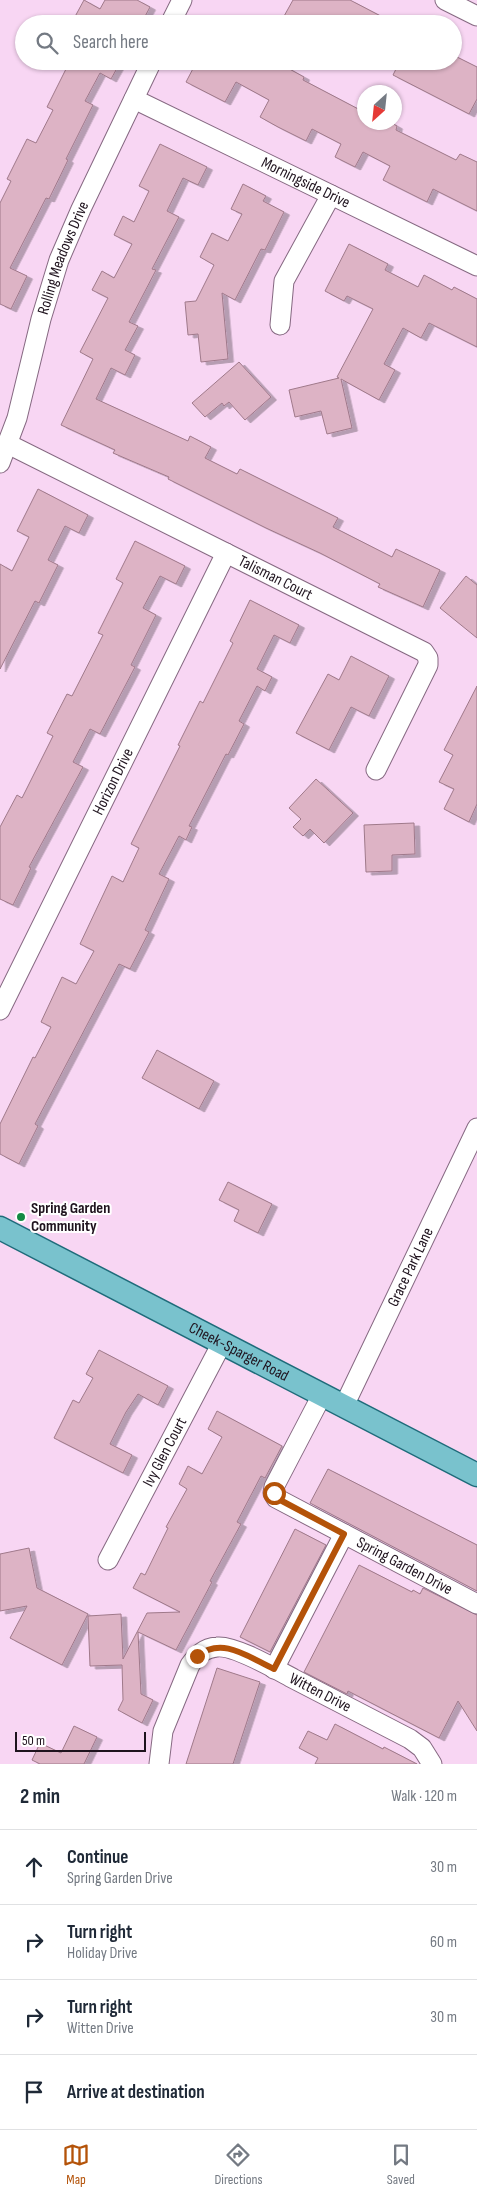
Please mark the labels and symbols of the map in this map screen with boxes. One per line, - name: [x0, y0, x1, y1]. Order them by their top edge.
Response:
- north arrow: [357, 85, 402, 130]
- street label: Morningside Drive: [258, 153, 353, 212]
- street label: Rolling Meadows Drive: [33, 198, 93, 317]
- street label: Talisman Court: [235, 551, 316, 604]
- street label: Horizon Drive: [89, 745, 137, 818]
- place label: Spring Garden Community: [31, 1199, 110, 1236]
- marker: Spring Garden Community: [15, 1211, 27, 1223]
- street label: Grace Park Lane: [383, 1225, 437, 1310]
- street label: Cheek-Sparger Road: [186, 1318, 292, 1385]
- street label: Ivy Glen Court: [139, 1414, 191, 1490]
- route start: [263, 1482, 286, 1505]
- street label: Spring Garden Drive: [353, 1533, 456, 1599]
- route end: [186, 1645, 209, 1668]
- street label: Witten Drive: [286, 1669, 354, 1716]
- scale bar: [15, 1729, 146, 1752]

